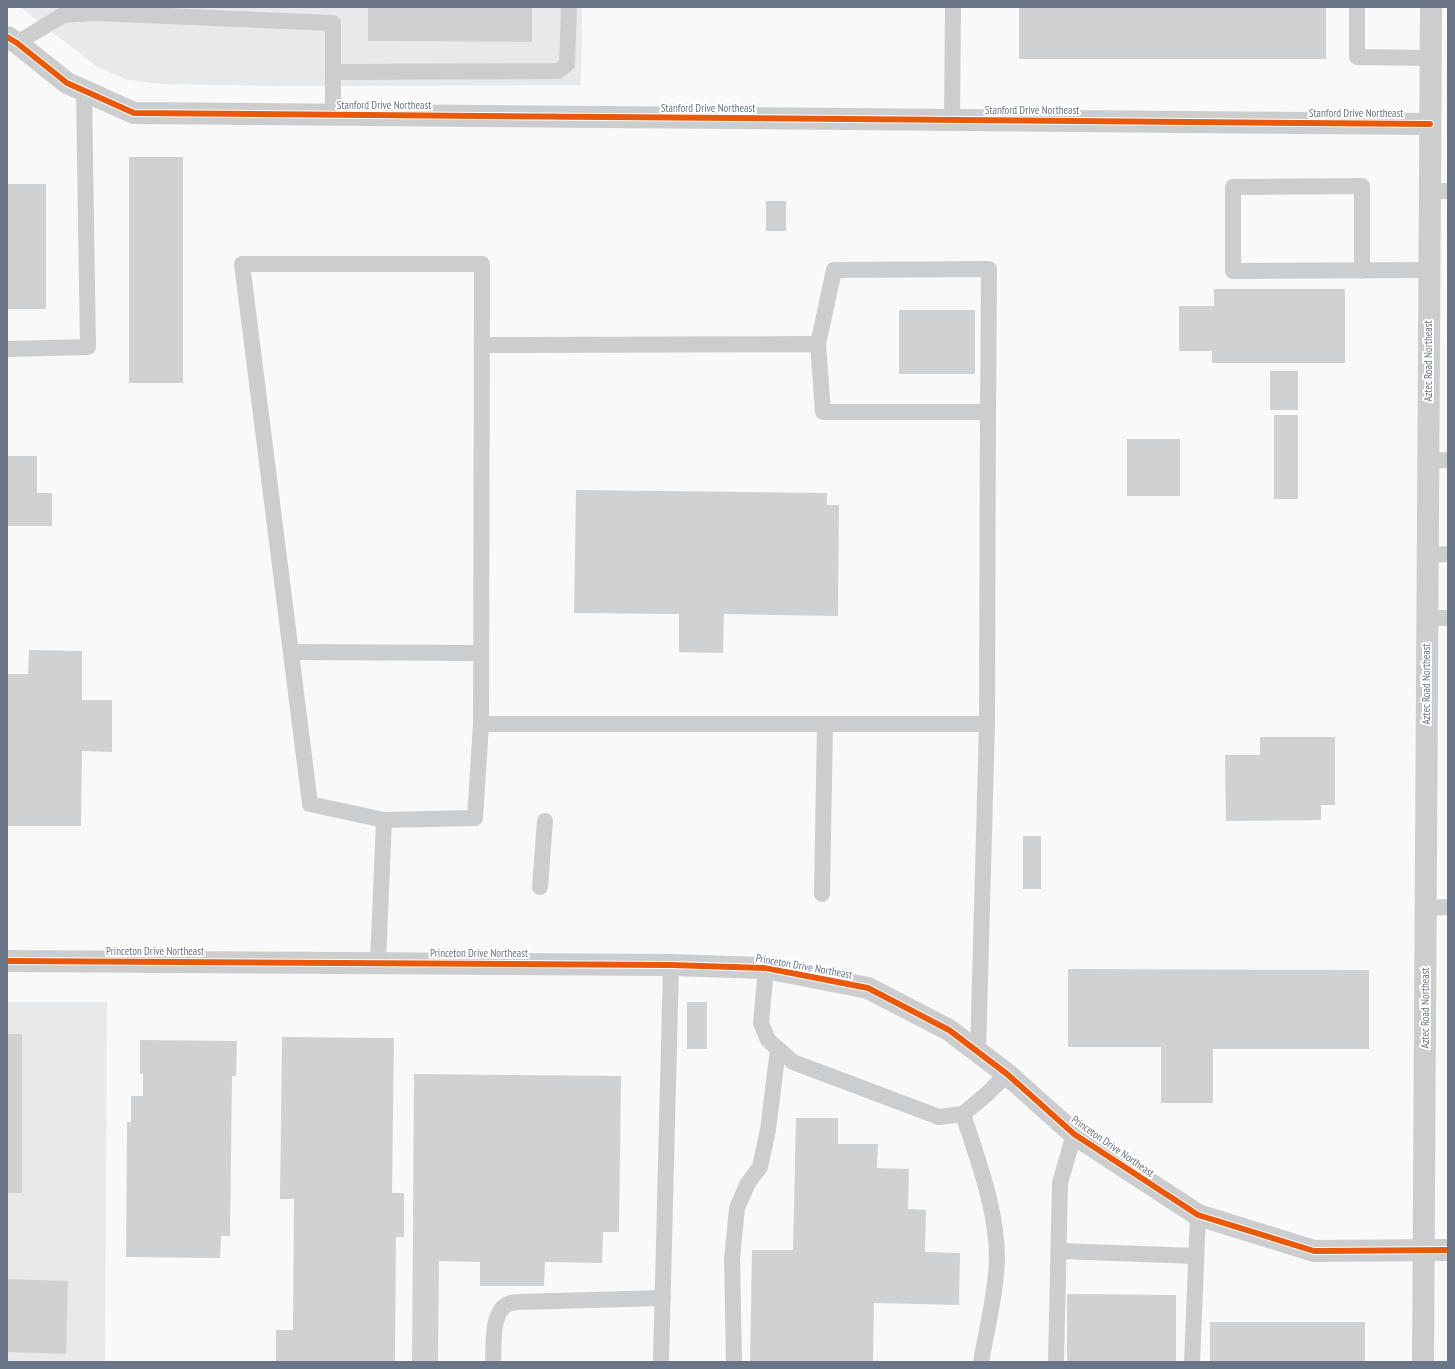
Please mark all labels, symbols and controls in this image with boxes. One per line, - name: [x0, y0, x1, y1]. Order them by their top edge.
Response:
- street label: Stanford Drive Northeast: [337, 98, 431, 112]
- street label: Stanford Drive Northeast: [661, 101, 755, 115]
- street label: Stanford Drive Northeast: [985, 103, 1079, 117]
- street label: Stanford Drive Northeast: [1309, 106, 1403, 120]
- street label: Aztec Road Northeast: [1421, 320, 1435, 402]
- street label: Aztec Road Northeast: [1419, 643, 1433, 725]
- street label: Princeton Drive Northeast: [106, 944, 204, 958]
- street label: Princeton Drive Northeast: [430, 946, 528, 960]
- street label: Princeton Drive Northeast: [755, 951, 853, 981]
- street label: Aztec Road Northeast: [1418, 967, 1432, 1049]
- street label: Princeton Drive Northeast: [1069, 1112, 1157, 1180]

